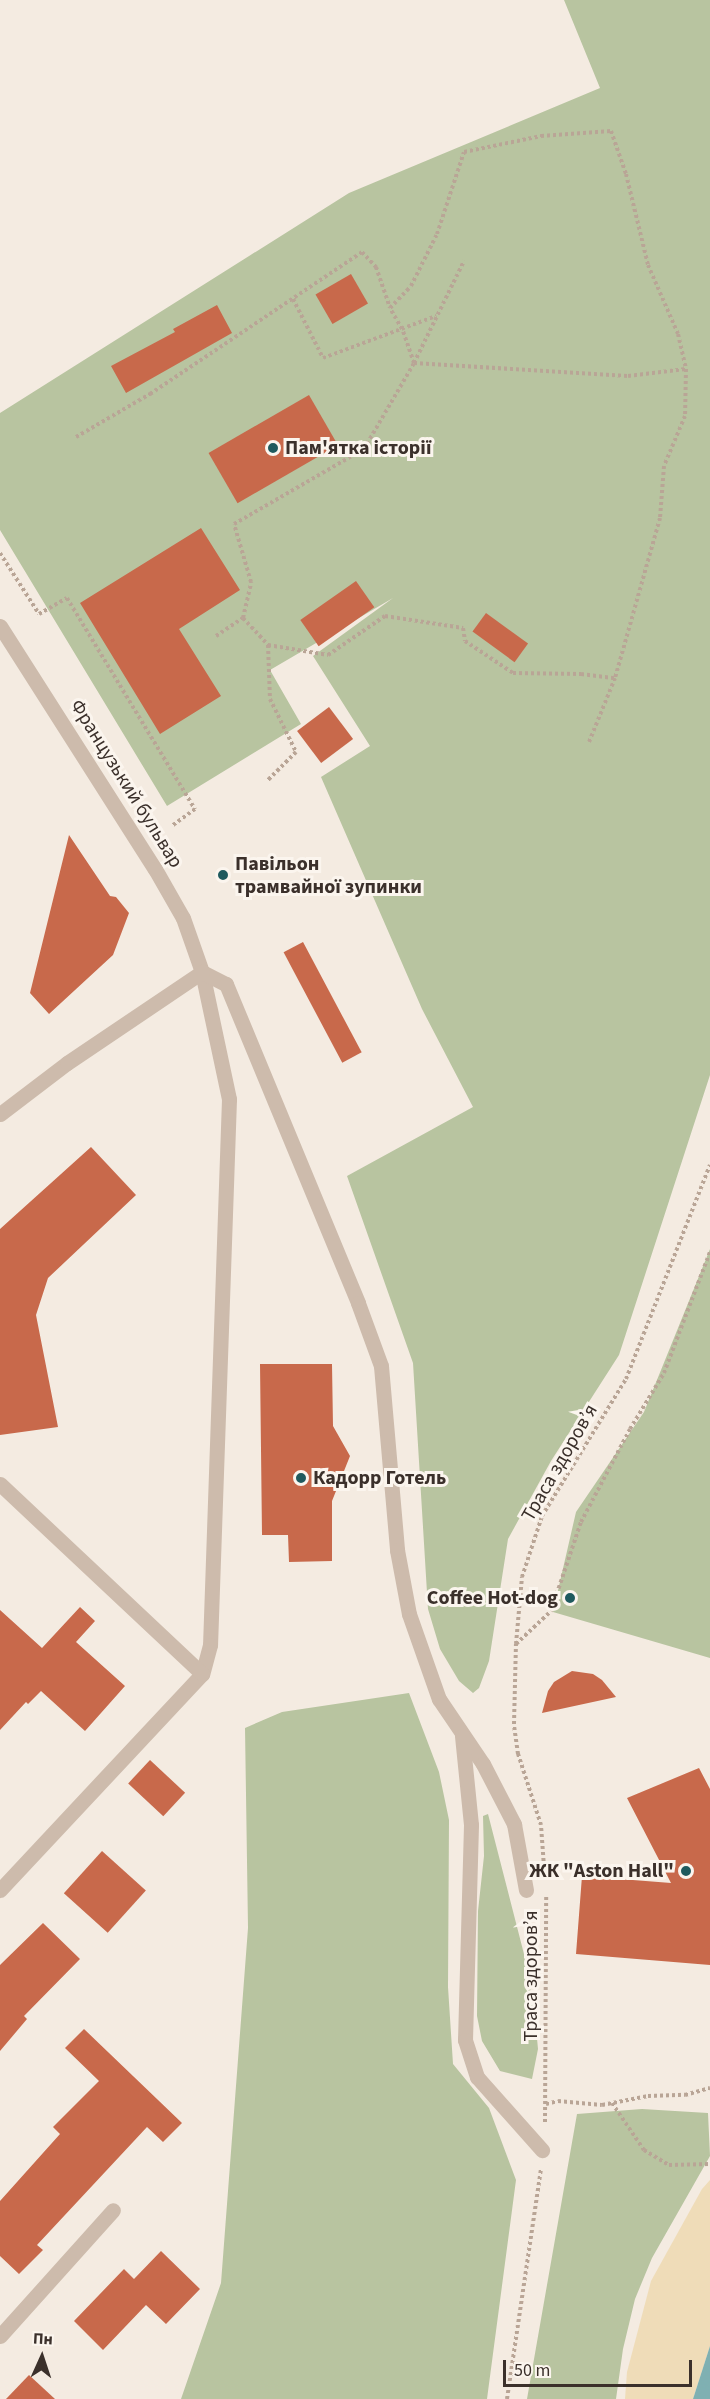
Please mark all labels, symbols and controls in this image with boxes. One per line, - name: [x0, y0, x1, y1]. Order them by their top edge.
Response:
- place label: Пам'ятка історії: [285, 436, 432, 460]
- marker: Пам'ятка історії: [266, 441, 280, 455]
- street label: Французький бульвар: [64, 695, 188, 873]
- place label: Павільон трамвайної зупинки: [235, 852, 422, 899]
- marker: Павільон трамвайної зупинки: [216, 868, 230, 882]
- street label: Траса здоров’я: [517, 1400, 603, 1526]
- place label: Кадорр Готель: [313, 1466, 446, 1490]
- marker: Кадорр Готель: [294, 1471, 308, 1485]
- place label: Coffee Hot-dog: [427, 1586, 558, 1610]
- marker: Coffee Hot-dog: [563, 1591, 577, 1605]
- place label: ЖК "Aston Hall": [531, 1859, 674, 1883]
- marker: ЖК "Aston Hall": [679, 1864, 693, 1878]
- street label: Траса здоров’я: [519, 1910, 543, 2042]
- north arrow: [12, 2327, 72, 2387]
- text: Пн: [32, 2328, 53, 2351]
- scale bar: [506, 2348, 695, 2386]
- text: 50 m: [514, 2358, 550, 2383]

